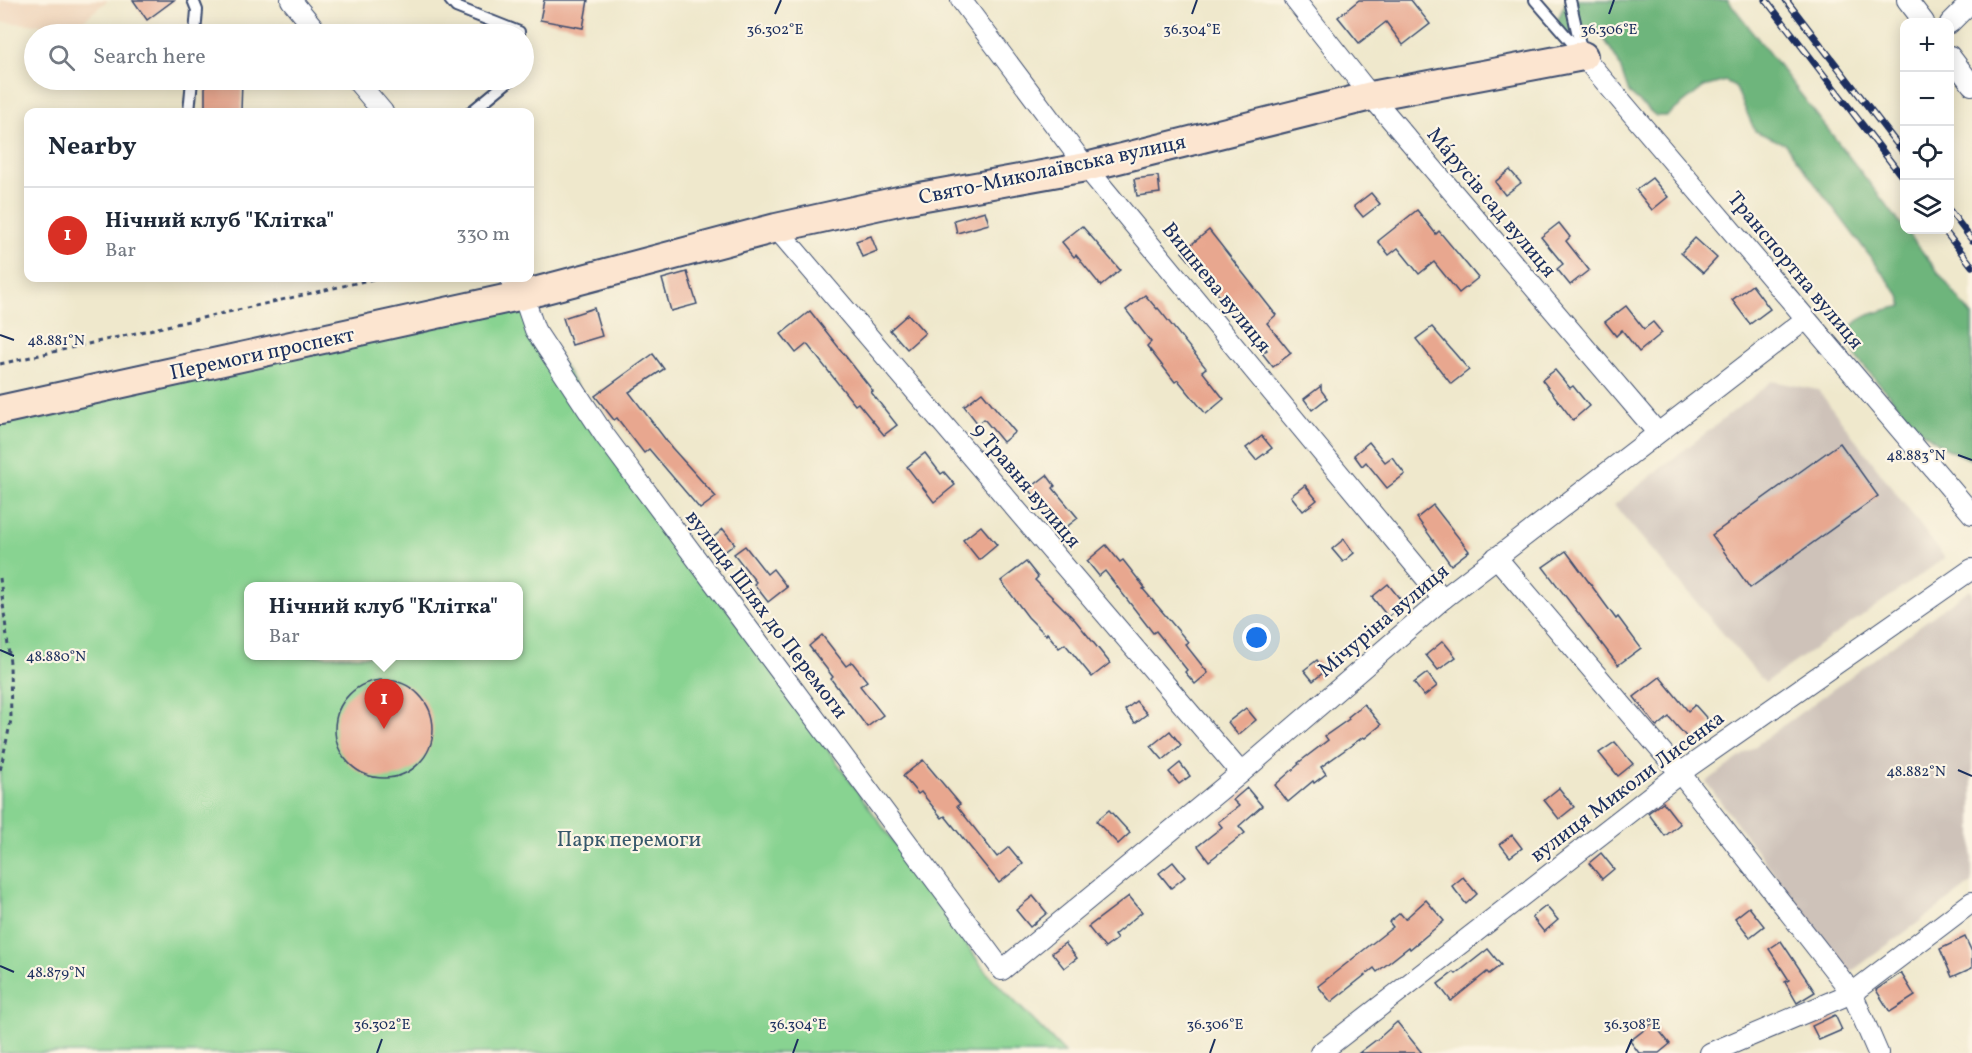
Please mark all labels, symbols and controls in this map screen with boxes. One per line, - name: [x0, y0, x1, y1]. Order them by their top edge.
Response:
- map controls: [1900, 18, 1954, 234]
- button: +: [1900, 18, 1954, 72]
- text: 36.302°E: [746, 20, 804, 41]
- text: 36.304°E: [1163, 20, 1221, 41]
- text: 36.306°E: [1580, 20, 1638, 41]
- search box: [24, 24, 534, 90]
- icon: search: [45, 41, 78, 74]
- text: Search here: [93, 42, 206, 73]
- button: −: [1900, 72, 1954, 126]
- street label: Мáрусів сад вулиця: [1419, 122, 1562, 284]
- button: locate: [1900, 126, 1954, 180]
- street label: Свято-Миколаївська вулиця: [916, 128, 1189, 213]
- text: Nearby: [48, 129, 137, 165]
- button: layers: [1900, 180, 1954, 234]
- street label: Транспортна вулиця: [1720, 186, 1870, 356]
- text: Нічний клуб "Клітка": [105, 206, 334, 237]
- street label: Вишнева вулиця: [1154, 217, 1278, 359]
- text: 1: [63, 221, 72, 249]
- text: 330 m: [456, 221, 510, 249]
- text: Bar: [105, 237, 136, 265]
- street label: Перемоги проспект: [167, 321, 358, 388]
- text: 48.881°N: [27, 331, 85, 352]
- street label: 9 Травня вулиця: [965, 417, 1087, 555]
- text: 48.883°N: [1886, 446, 1946, 467]
- street label: вулиця Шлях до Перемоги: [678, 505, 854, 725]
- street label: Мічуріна вулиця: [1312, 558, 1456, 685]
- popup: [244, 582, 523, 660]
- text: Нічний клуб "Клітка": [269, 592, 498, 623]
- text: Bar: [269, 623, 300, 651]
- your location: [1242, 623, 1271, 652]
- text: 48.880°N: [26, 647, 86, 668]
- pin: 1: [364, 680, 404, 729]
- street label: вулиця Миколи Лисенка: [1525, 704, 1731, 870]
- text: 48.882°N: [1886, 762, 1946, 783]
- park label: Парк перемоги: [557, 826, 701, 855]
- text: 48.879°N: [27, 963, 85, 984]
- text: 36.302°E: [353, 1015, 411, 1036]
- text: 36.304°E: [769, 1015, 827, 1036]
- text: 36.306°E: [1186, 1015, 1244, 1036]
- text: 36.308°E: [1604, 1015, 1660, 1036]

